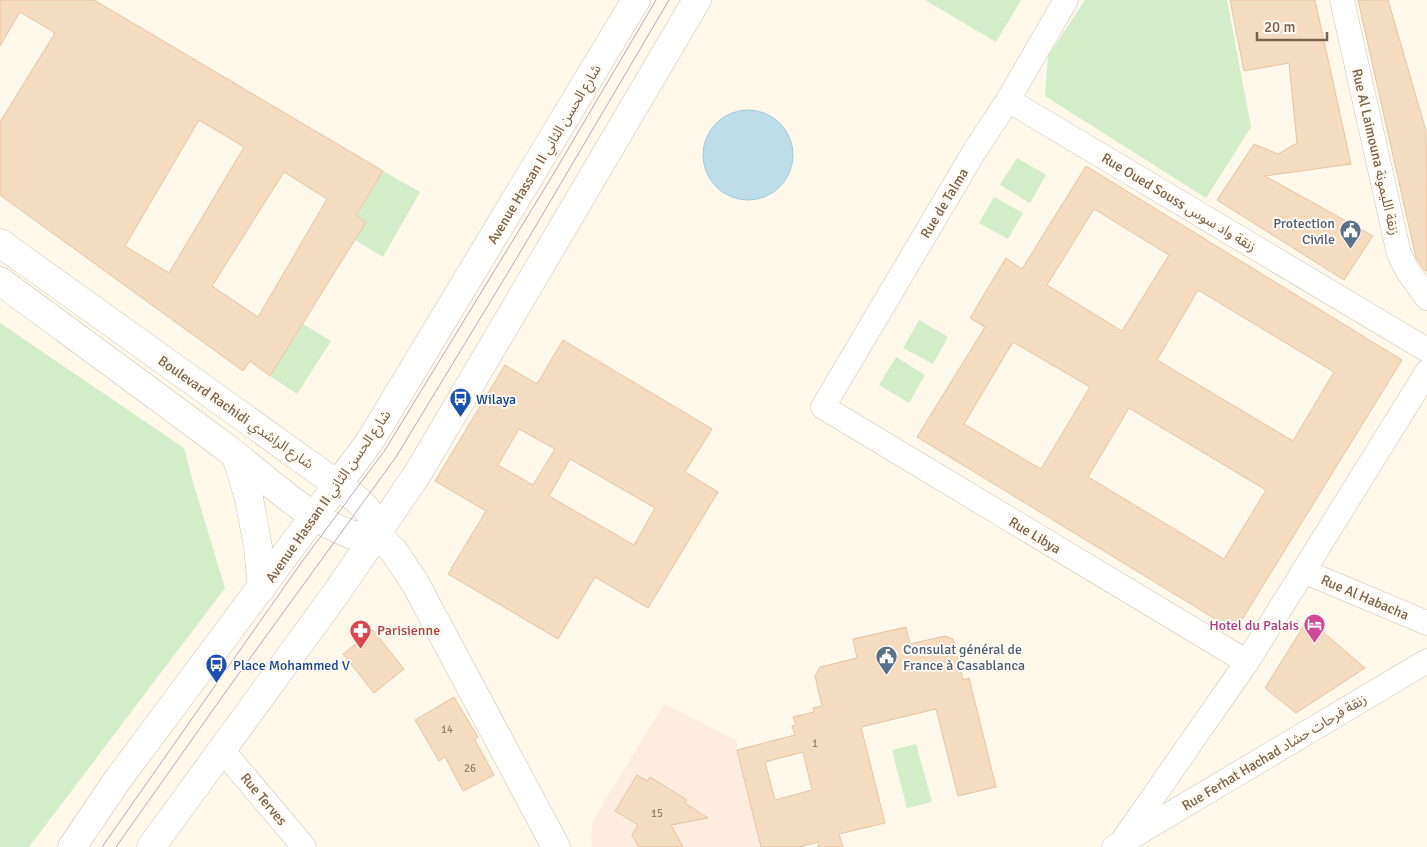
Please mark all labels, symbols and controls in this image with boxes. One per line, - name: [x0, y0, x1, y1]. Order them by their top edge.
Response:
- scale bar: [1257, 10, 1327, 42]
- text: 20 m: [1264, 18, 1295, 36]
- street label: Avenue Hassan II شارع الحسن الثاني: [484, 61, 607, 248]
- street label: Rue Al Laimouna زنقة الليمونة: [1348, 67, 1403, 237]
- street label: Rue Oued Souss زنقة واد سوس: [1098, 149, 1259, 255]
- street label: Rue de Talma: [917, 165, 972, 241]
- place label: Protection Civile: [1273, 215, 1335, 248]
- public building icon: Protection Civile: [1339, 219, 1363, 250]
- street label: Boulevard Rachidi شارع الراشدي: [153, 352, 317, 474]
- bus stop icon: Wilaya: [448, 387, 472, 418]
- place label: Wilaya: [476, 391, 516, 408]
- street label: Avenue Hassan II شارع الحسن الثاني: [262, 407, 396, 587]
- street label: Rue Libya: [1006, 513, 1064, 558]
- street label: Rue Al Habacha: [1318, 571, 1411, 624]
- hotel icon: Hotel du Palais: [1303, 613, 1327, 644]
- place label: Hotel du Palais: [1209, 617, 1299, 634]
- pharmacy icon: Parisienne: [349, 618, 373, 649]
- place label: Parisienne: [377, 622, 440, 639]
- place label: Consulat général de France à Casablanca: [903, 641, 1025, 674]
- public building icon: Consulat général de France à Casablanca: [875, 645, 899, 676]
- bus stop icon: Place Mohammed V: [205, 653, 229, 684]
- place label: Place Mohammed V: [233, 657, 350, 674]
- street label: Rue Ferhat Hachad زنقة فرحات حشاد: [1179, 690, 1370, 814]
- house number: 14: [441, 723, 453, 736]
- house number: 1: [812, 737, 818, 750]
- house number: 26: [464, 762, 476, 775]
- street label: Rue Terves: [237, 770, 291, 829]
- house number: 15: [651, 807, 663, 820]

